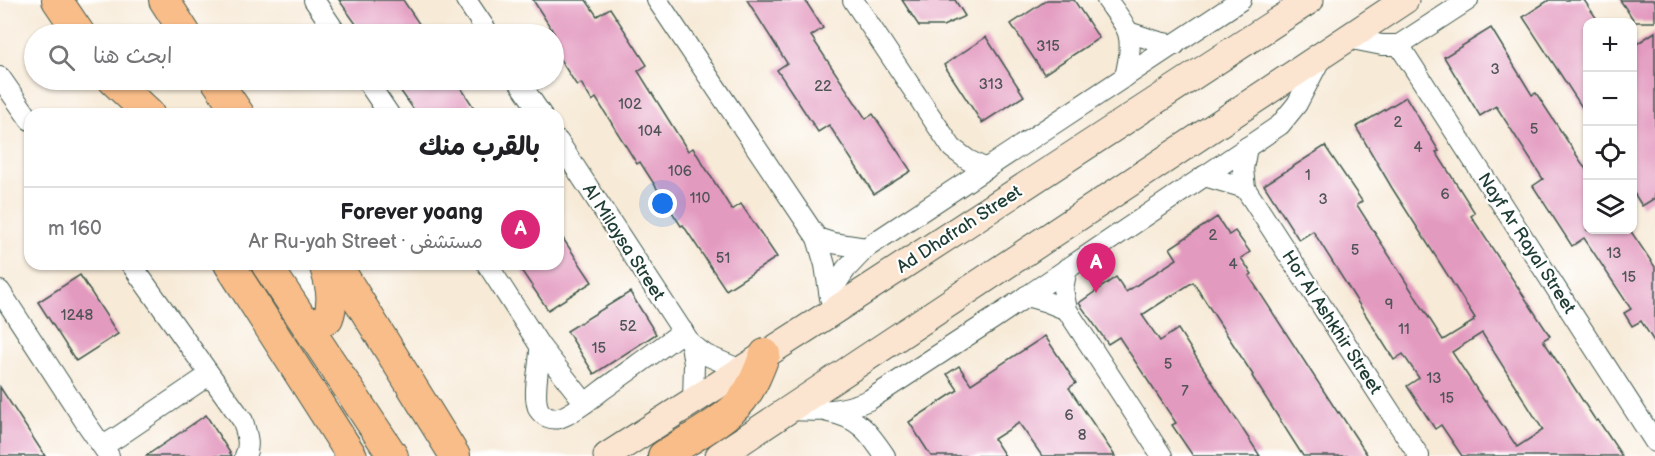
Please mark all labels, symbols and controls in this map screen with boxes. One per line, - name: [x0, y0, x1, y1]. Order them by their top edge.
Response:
- map controls: [1583, 18, 1637, 234]
- button: +: [1583, 18, 1637, 72]
- search box: [24, 24, 564, 90]
- house number: 315: [1036, 37, 1060, 56]
- icon: search: [45, 41, 78, 74]
- text: ابحث هنا: [93, 43, 173, 70]
- house number: 3: [1490, 60, 1500, 79]
- button: −: [1583, 72, 1637, 126]
- house number: 313: [979, 75, 1003, 94]
- house number: 22: [814, 77, 832, 96]
- house number: 102: [618, 95, 642, 114]
- house number: 2: [1394, 113, 1403, 132]
- house number: 5: [1530, 120, 1538, 139]
- house number: 104: [638, 122, 662, 141]
- button: locate: [1583, 126, 1637, 180]
- text: بالقرب منك: [419, 132, 540, 163]
- house number: 4: [1413, 138, 1423, 157]
- house number: 106: [668, 162, 692, 181]
- house number: 1: [1305, 166, 1311, 185]
- street label: Nayf Ar Rayal Street: [1473, 169, 1580, 318]
- street label: Al Milaysa Street: [578, 180, 669, 305]
- button: layers: [1583, 180, 1637, 234]
- street label: Ad Dhafrah Street: [893, 181, 1026, 278]
- house number: 6: [1440, 185, 1450, 204]
- your location: [648, 189, 677, 218]
- house number: 110: [690, 189, 710, 208]
- house number: 3: [1318, 190, 1328, 209]
- text: Forever yoang: [340, 199, 483, 226]
- text: 160 m: [48, 217, 102, 241]
- text: A: [514, 217, 527, 241]
- house number: 2: [1209, 226, 1218, 245]
- text: مستشفى · Ar Ru-yah Street: [248, 230, 483, 254]
- house number: 5: [1351, 241, 1359, 260]
- pin: A: [1076, 244, 1116, 293]
- house number: 13: [1606, 244, 1622, 263]
- street label: Hor Al Ashkhir Street: [1277, 246, 1386, 399]
- house number: 51: [716, 249, 730, 268]
- house number: 4: [1228, 255, 1238, 274]
- house number: 15: [1622, 268, 1636, 287]
- house number: 9: [1385, 295, 1393, 314]
- house number: 1248: [61, 306, 93, 325]
- house number: 52: [619, 317, 637, 336]
- house number: 11: [1398, 320, 1410, 339]
- house number: 15: [592, 339, 606, 358]
- house number: 5: [1164, 355, 1172, 374]
- house number: 13: [1426, 369, 1442, 388]
- house number: 7: [1181, 382, 1189, 401]
- house number: 15: [1440, 389, 1454, 408]
- house number: 6: [1064, 406, 1074, 425]
- house number: 8: [1078, 426, 1087, 445]

